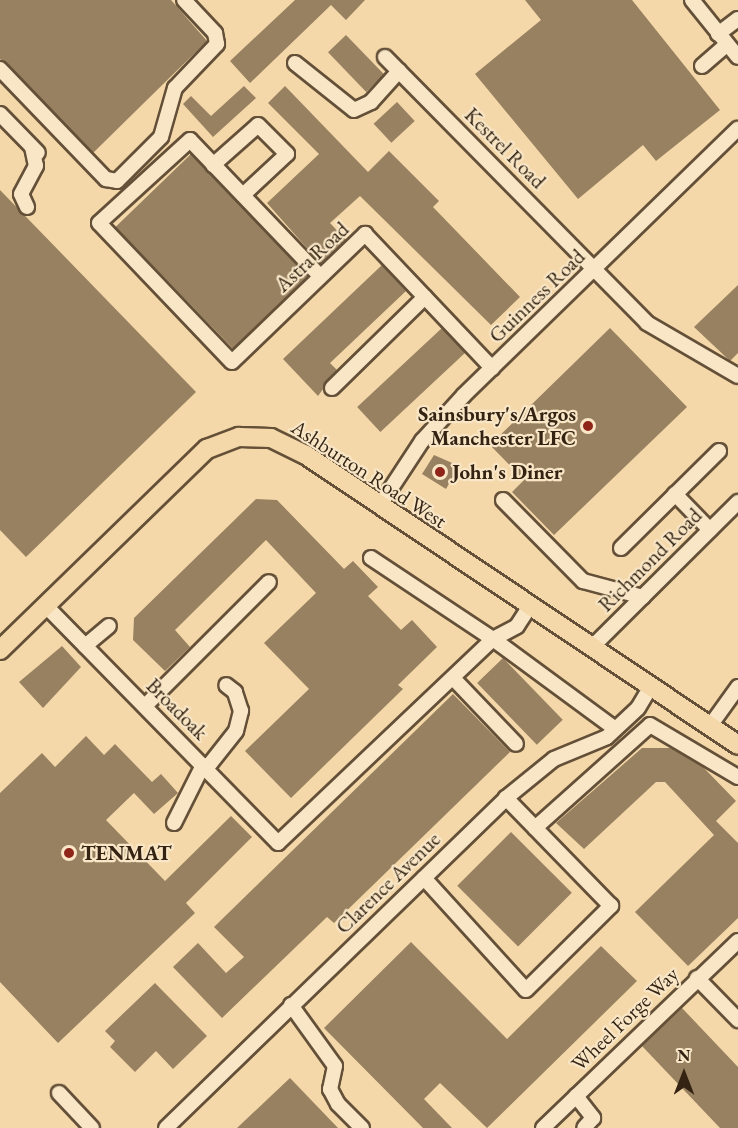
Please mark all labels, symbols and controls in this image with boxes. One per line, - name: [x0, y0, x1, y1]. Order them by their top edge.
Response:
- street label: Kestrel Road: [459, 102, 551, 194]
- street label: Astra Road: [270, 217, 354, 297]
- street label: Guinness Road: [484, 244, 590, 348]
- place label: Sainsbury's/Argos Manchester LFC: [418, 401, 576, 451]
- street label: Ashburton Road West: [287, 414, 451, 534]
- marker: Sainsbury's/Argos Manchester LFC: [581, 419, 595, 433]
- place label: John's Diner: [452, 459, 563, 485]
- marker: John's Diner: [433, 465, 447, 479]
- street label: Richmond Road: [593, 503, 707, 617]
- street label: Broadoak: [141, 673, 213, 745]
- street label: Clarence Avenue: [331, 827, 445, 939]
- place label: TENMAT: [81, 840, 172, 866]
- marker: TENMAT: [62, 846, 76, 860]
- street label: Wheel Forge Way: [566, 962, 684, 1076]
- north arrow: [654, 1044, 714, 1104]
- text: N: [678, 1045, 690, 1066]

